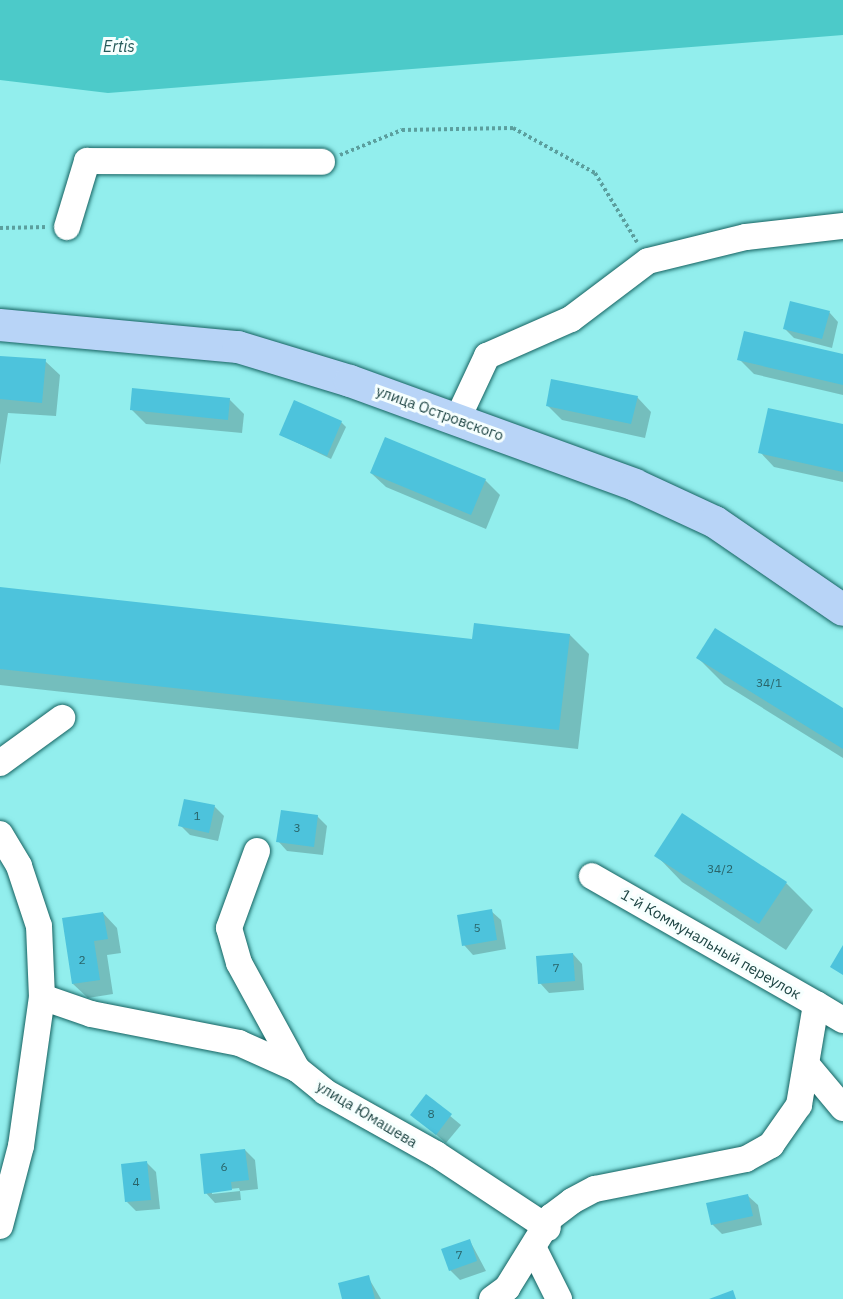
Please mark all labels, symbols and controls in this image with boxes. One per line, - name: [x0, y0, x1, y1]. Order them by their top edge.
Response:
- water label: Ertis: [103, 36, 135, 56]
- street label: улица Островского: [374, 382, 506, 444]
- house number: 34/1: [756, 676, 782, 690]
- house number: 1: [193, 809, 201, 823]
- house number: 3: [293, 821, 301, 835]
- house number: 34/2: [707, 862, 733, 876]
- street label: 1-й Коммунальный переулок: [618, 885, 804, 1003]
- house number: 5: [473, 921, 481, 935]
- house number: 2: [78, 953, 86, 967]
- house number: 7: [552, 961, 560, 975]
- street label: улица Юмашева: [313, 1077, 421, 1151]
- house number: 8: [427, 1107, 435, 1121]
- house number: 6: [220, 1160, 228, 1174]
- house number: 4: [132, 1175, 140, 1189]
- house number: 7: [455, 1248, 463, 1262]

